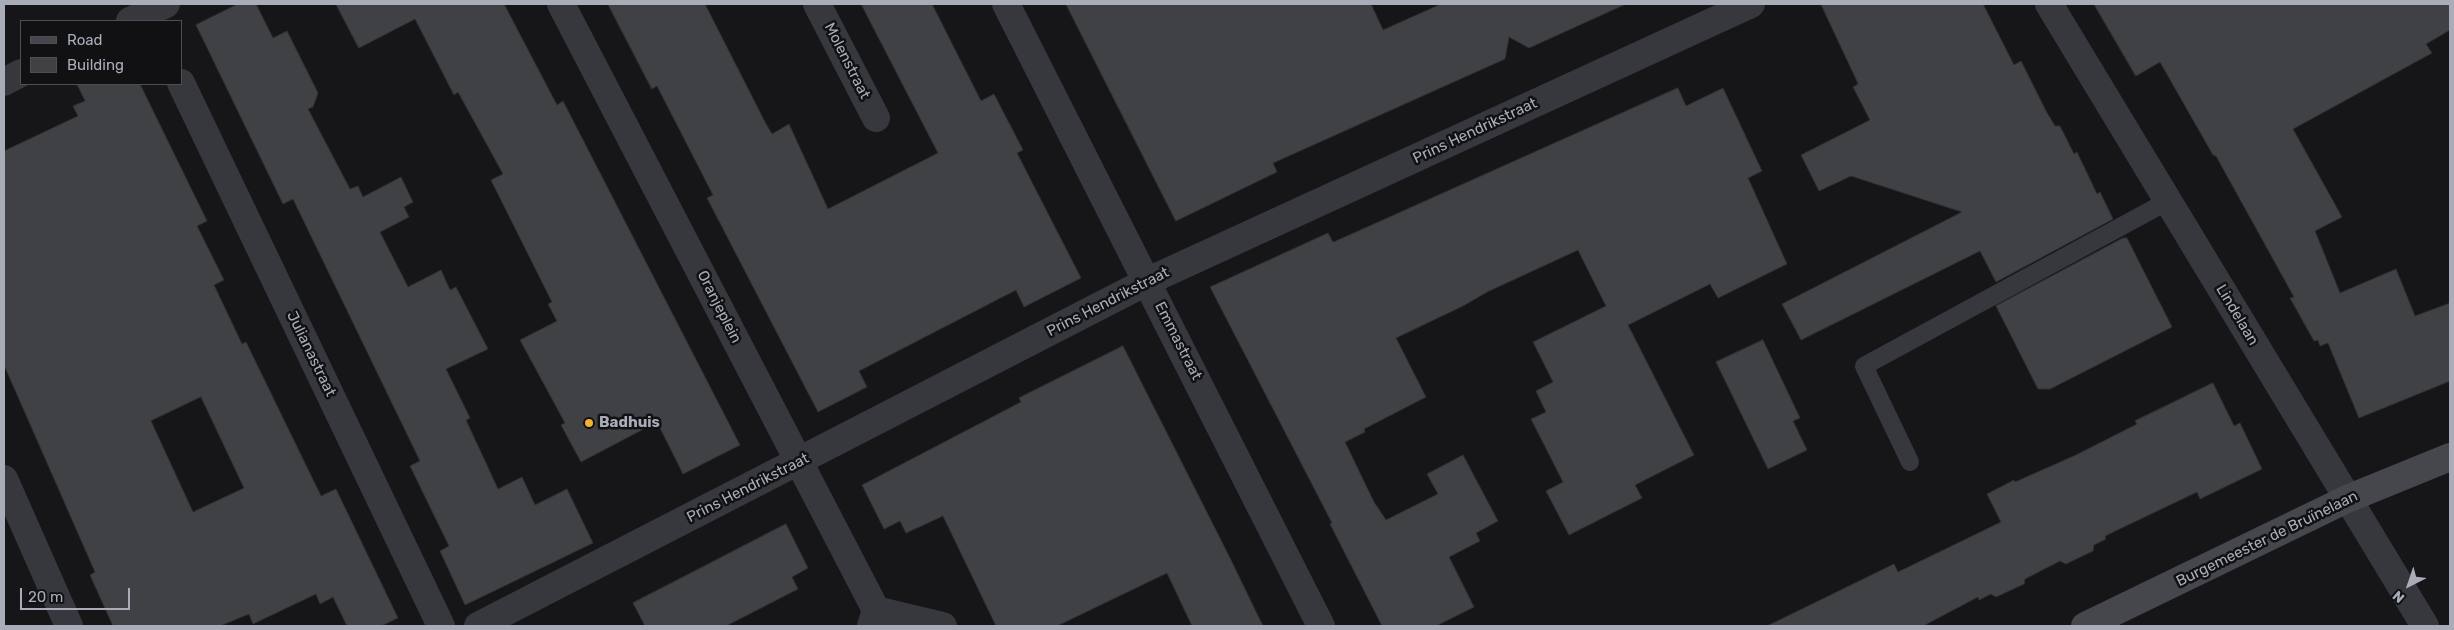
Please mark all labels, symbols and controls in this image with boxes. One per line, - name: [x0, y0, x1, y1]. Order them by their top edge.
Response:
- legend: [20, 20, 182, 85]
- street label: Molenstraat: [820, 20, 874, 102]
- text: Road: [67, 31, 103, 49]
- text: Building: [67, 56, 124, 74]
- street label: Prins Hendrikstraat: [1410, 94, 1540, 168]
- street label: Prins Hendrikstraat: [1044, 263, 1172, 341]
- street label: Oranjeplein: [693, 268, 745, 346]
- street label: Lindelaan: [2212, 281, 2262, 349]
- street label: Emmastraat: [1151, 299, 1205, 383]
- street label: Julianastraat: [283, 308, 339, 400]
- place label: Badhuis: [599, 414, 660, 432]
- marker: Badhuis: [583, 417, 595, 429]
- street label: Prins Hendrikstraat: [684, 449, 812, 527]
- street label: Burgemeester de Bruïnelaan: [2173, 487, 2361, 591]
- north arrow: [2384, 560, 2434, 610]
- scale bar: [22, 578, 132, 610]
- text: N: [2389, 587, 2408, 606]
- text: 20 m: [28, 588, 63, 606]

